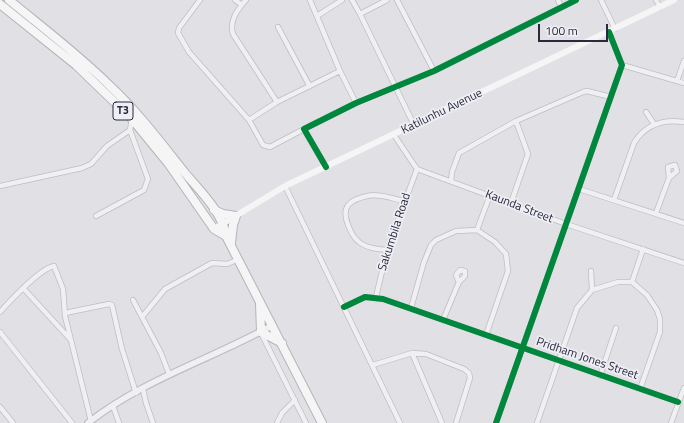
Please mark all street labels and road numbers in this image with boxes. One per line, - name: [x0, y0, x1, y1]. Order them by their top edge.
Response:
- street label: Katilunhu Avenue: [399, 86, 485, 138]
- road number: T3: [113, 102, 133, 120]
- street label: Kaunda Street: [483, 187, 555, 227]
- street label: Sakumbila Road: [376, 191, 414, 273]
- street label: Pridham Jones Street: [534, 335, 640, 383]

